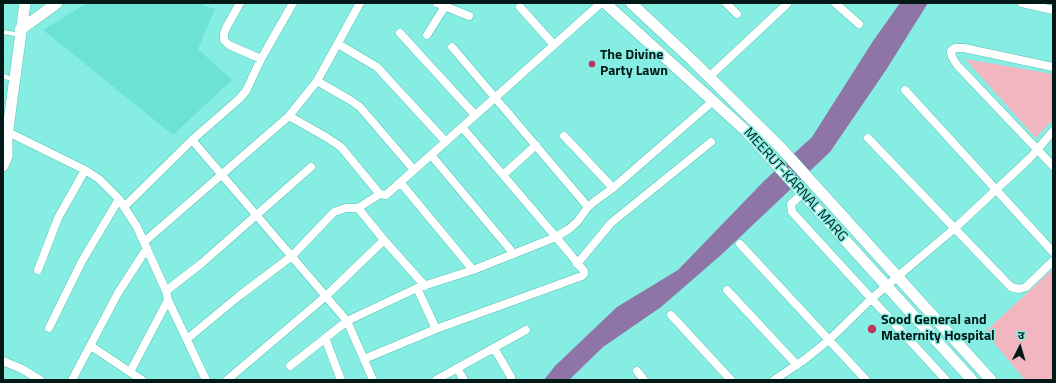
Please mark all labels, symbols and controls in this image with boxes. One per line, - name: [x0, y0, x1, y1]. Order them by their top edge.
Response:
- place label: The Divine Party Lawn: [600, 48, 668, 80]
- marker: The Divine Party Lawn: [587, 59, 597, 69]
- street label: MEERUT-KARNAL MARG: [739, 125, 851, 245]
- place label: Sood General and Maternity Hospital: [881, 313, 995, 346]
- marker: Sood General and Maternity Hospital: [866, 323, 878, 335]
- north arrow: [1000, 327, 1040, 367]
- text: उ: [1017, 327, 1025, 343]

